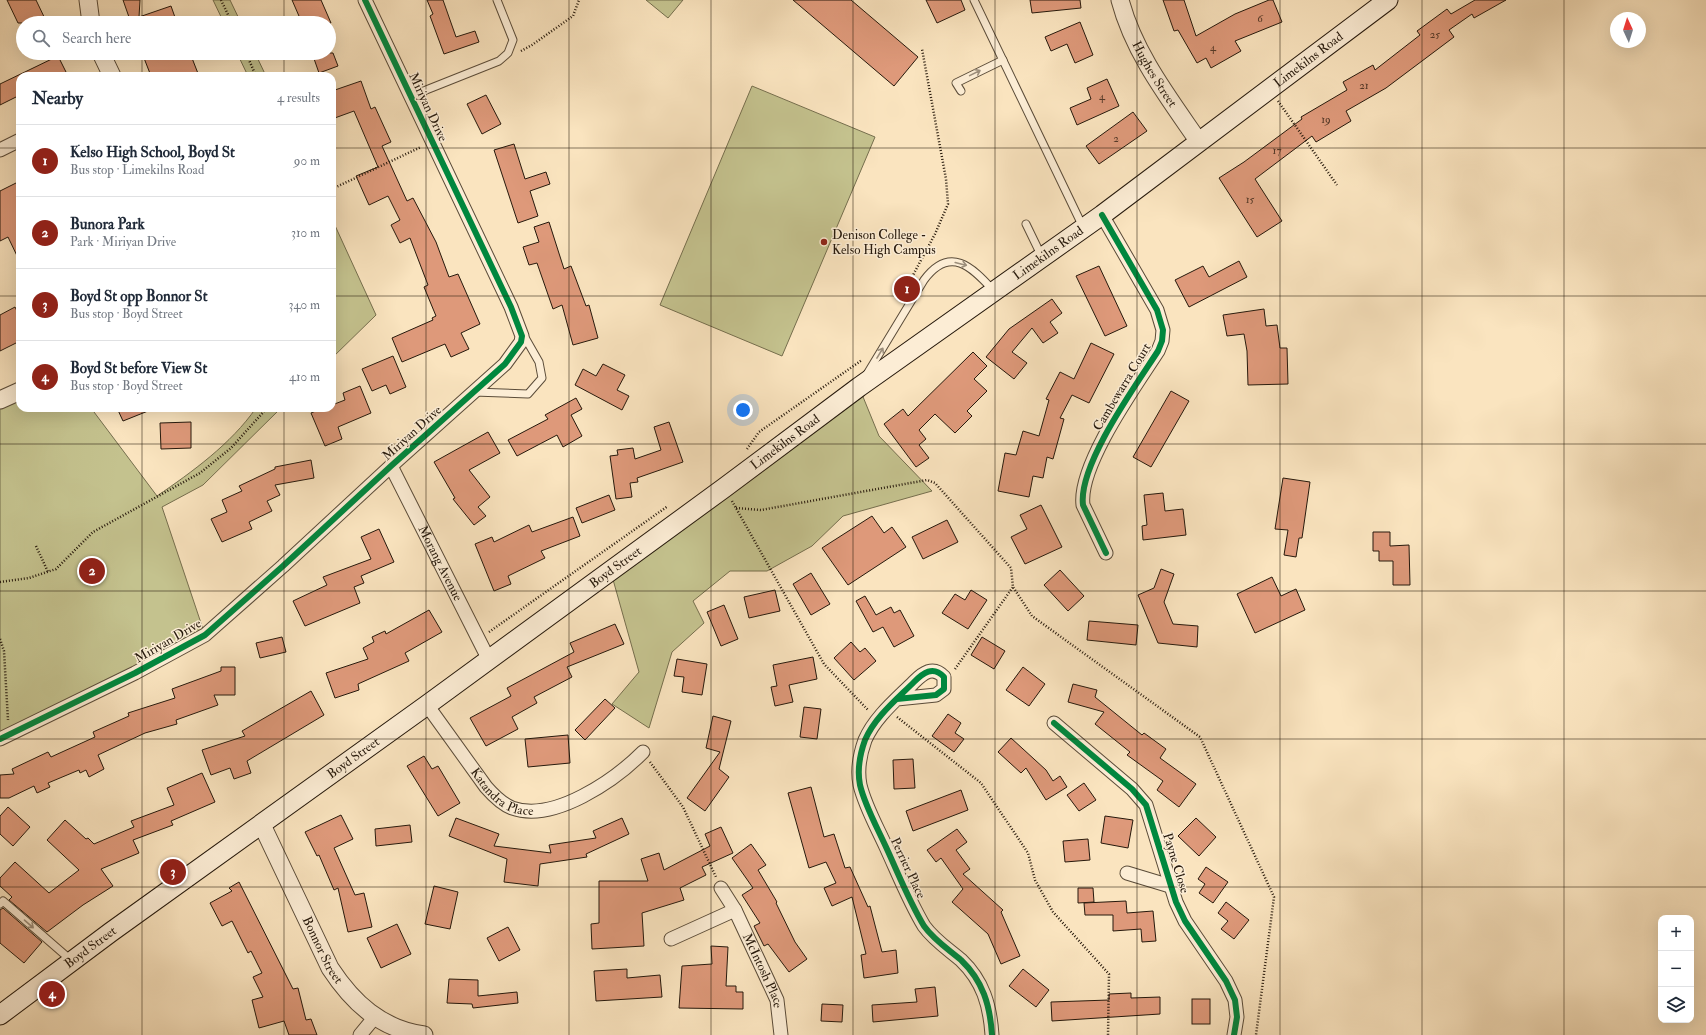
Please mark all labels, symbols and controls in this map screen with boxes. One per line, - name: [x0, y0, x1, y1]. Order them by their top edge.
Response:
- house number: 6: [1257, 12, 1264, 25]
- north arrow: [1610, 12, 1646, 48]
- search box: [16, 16, 336, 60]
- icon: search: [30, 27, 52, 49]
- street label: Limekilns Road: [1271, 28, 1347, 91]
- house number: 25: [1430, 28, 1440, 41]
- text: Search here: [62, 29, 131, 48]
- street label: Hughes Street: [1128, 38, 1180, 110]
- house number: 4: [1210, 41, 1217, 54]
- one-way arrow: [969, 69, 981, 76]
- street label: Miriyan Drive: [404, 70, 451, 145]
- house number: 21: [1359, 79, 1369, 92]
- text: Nearby: [32, 88, 83, 109]
- text: 4 results: [277, 90, 320, 106]
- house number: 4: [1099, 90, 1106, 103]
- house number: 19: [1321, 113, 1331, 126]
- house number: 2: [1113, 132, 1119, 145]
- text: Kelso High School, Boyd St: [70, 143, 235, 162]
- house number: 17: [1273, 144, 1281, 157]
- text: 1: [43, 153, 47, 169]
- text: 90 m: [294, 153, 320, 169]
- text: Bus stop · Limekilns Road: [70, 162, 204, 178]
- house number: 15: [1246, 193, 1255, 206]
- text: Bunora Park: [70, 215, 145, 234]
- street label: Limekilns Road: [1010, 222, 1087, 283]
- text: 2: [42, 225, 48, 241]
- text: 310 m: [291, 225, 320, 241]
- place label: Denison College - Kelso High Campus: [832, 227, 936, 259]
- text: Park · Miriyan Drive: [70, 234, 176, 250]
- marker: Denison College - Kelso High Campus: [819, 237, 829, 247]
- one-way arrow: [954, 261, 967, 268]
- pin: 1: [894, 274, 920, 304]
- text: Boyd St opp Bonnor St: [70, 287, 208, 306]
- text: 3: [43, 297, 48, 313]
- text: 340 m: [289, 297, 320, 313]
- text: Bus stop · Boyd Street: [70, 306, 183, 322]
- street label: Cambewarra Court: [1090, 340, 1154, 434]
- one-way arrow: [876, 347, 884, 359]
- text: Boyd St before View St: [70, 359, 207, 378]
- text: 4: [41, 369, 49, 385]
- text: 410 m: [289, 369, 320, 385]
- text: Bus stop · Boyd Street: [70, 378, 183, 394]
- your location: [733, 400, 753, 420]
- street label: Miriyan Drive: [379, 402, 446, 465]
- street label: Limekilns Road: [747, 411, 824, 473]
- street label: Morang Avenue: [414, 523, 466, 604]
- street label: Boyd Street: [586, 543, 645, 592]
- pin: 2: [79, 556, 105, 586]
- street label: Miriyan Drive: [132, 615, 205, 667]
- street label: Boyd Street: [324, 734, 383, 782]
- street label: Katandra Place: [467, 765, 534, 819]
- street label: Payne Close: [1158, 831, 1193, 896]
- street label: Perrier Place: [887, 835, 929, 902]
- pin: 3: [160, 857, 186, 887]
- street label: Bonnor Street: [299, 914, 346, 987]
- map controls: [1658, 915, 1694, 1023]
- button: +: [1658, 915, 1694, 951]
- one-way arrow: [24, 919, 35, 928]
- street label: Boyd Street: [61, 923, 120, 972]
- street label: McIntosh Place: [739, 931, 786, 1009]
- button: −: [1658, 951, 1694, 987]
- pin: 4: [39, 979, 65, 1009]
- button: layers: [1658, 987, 1694, 1023]

